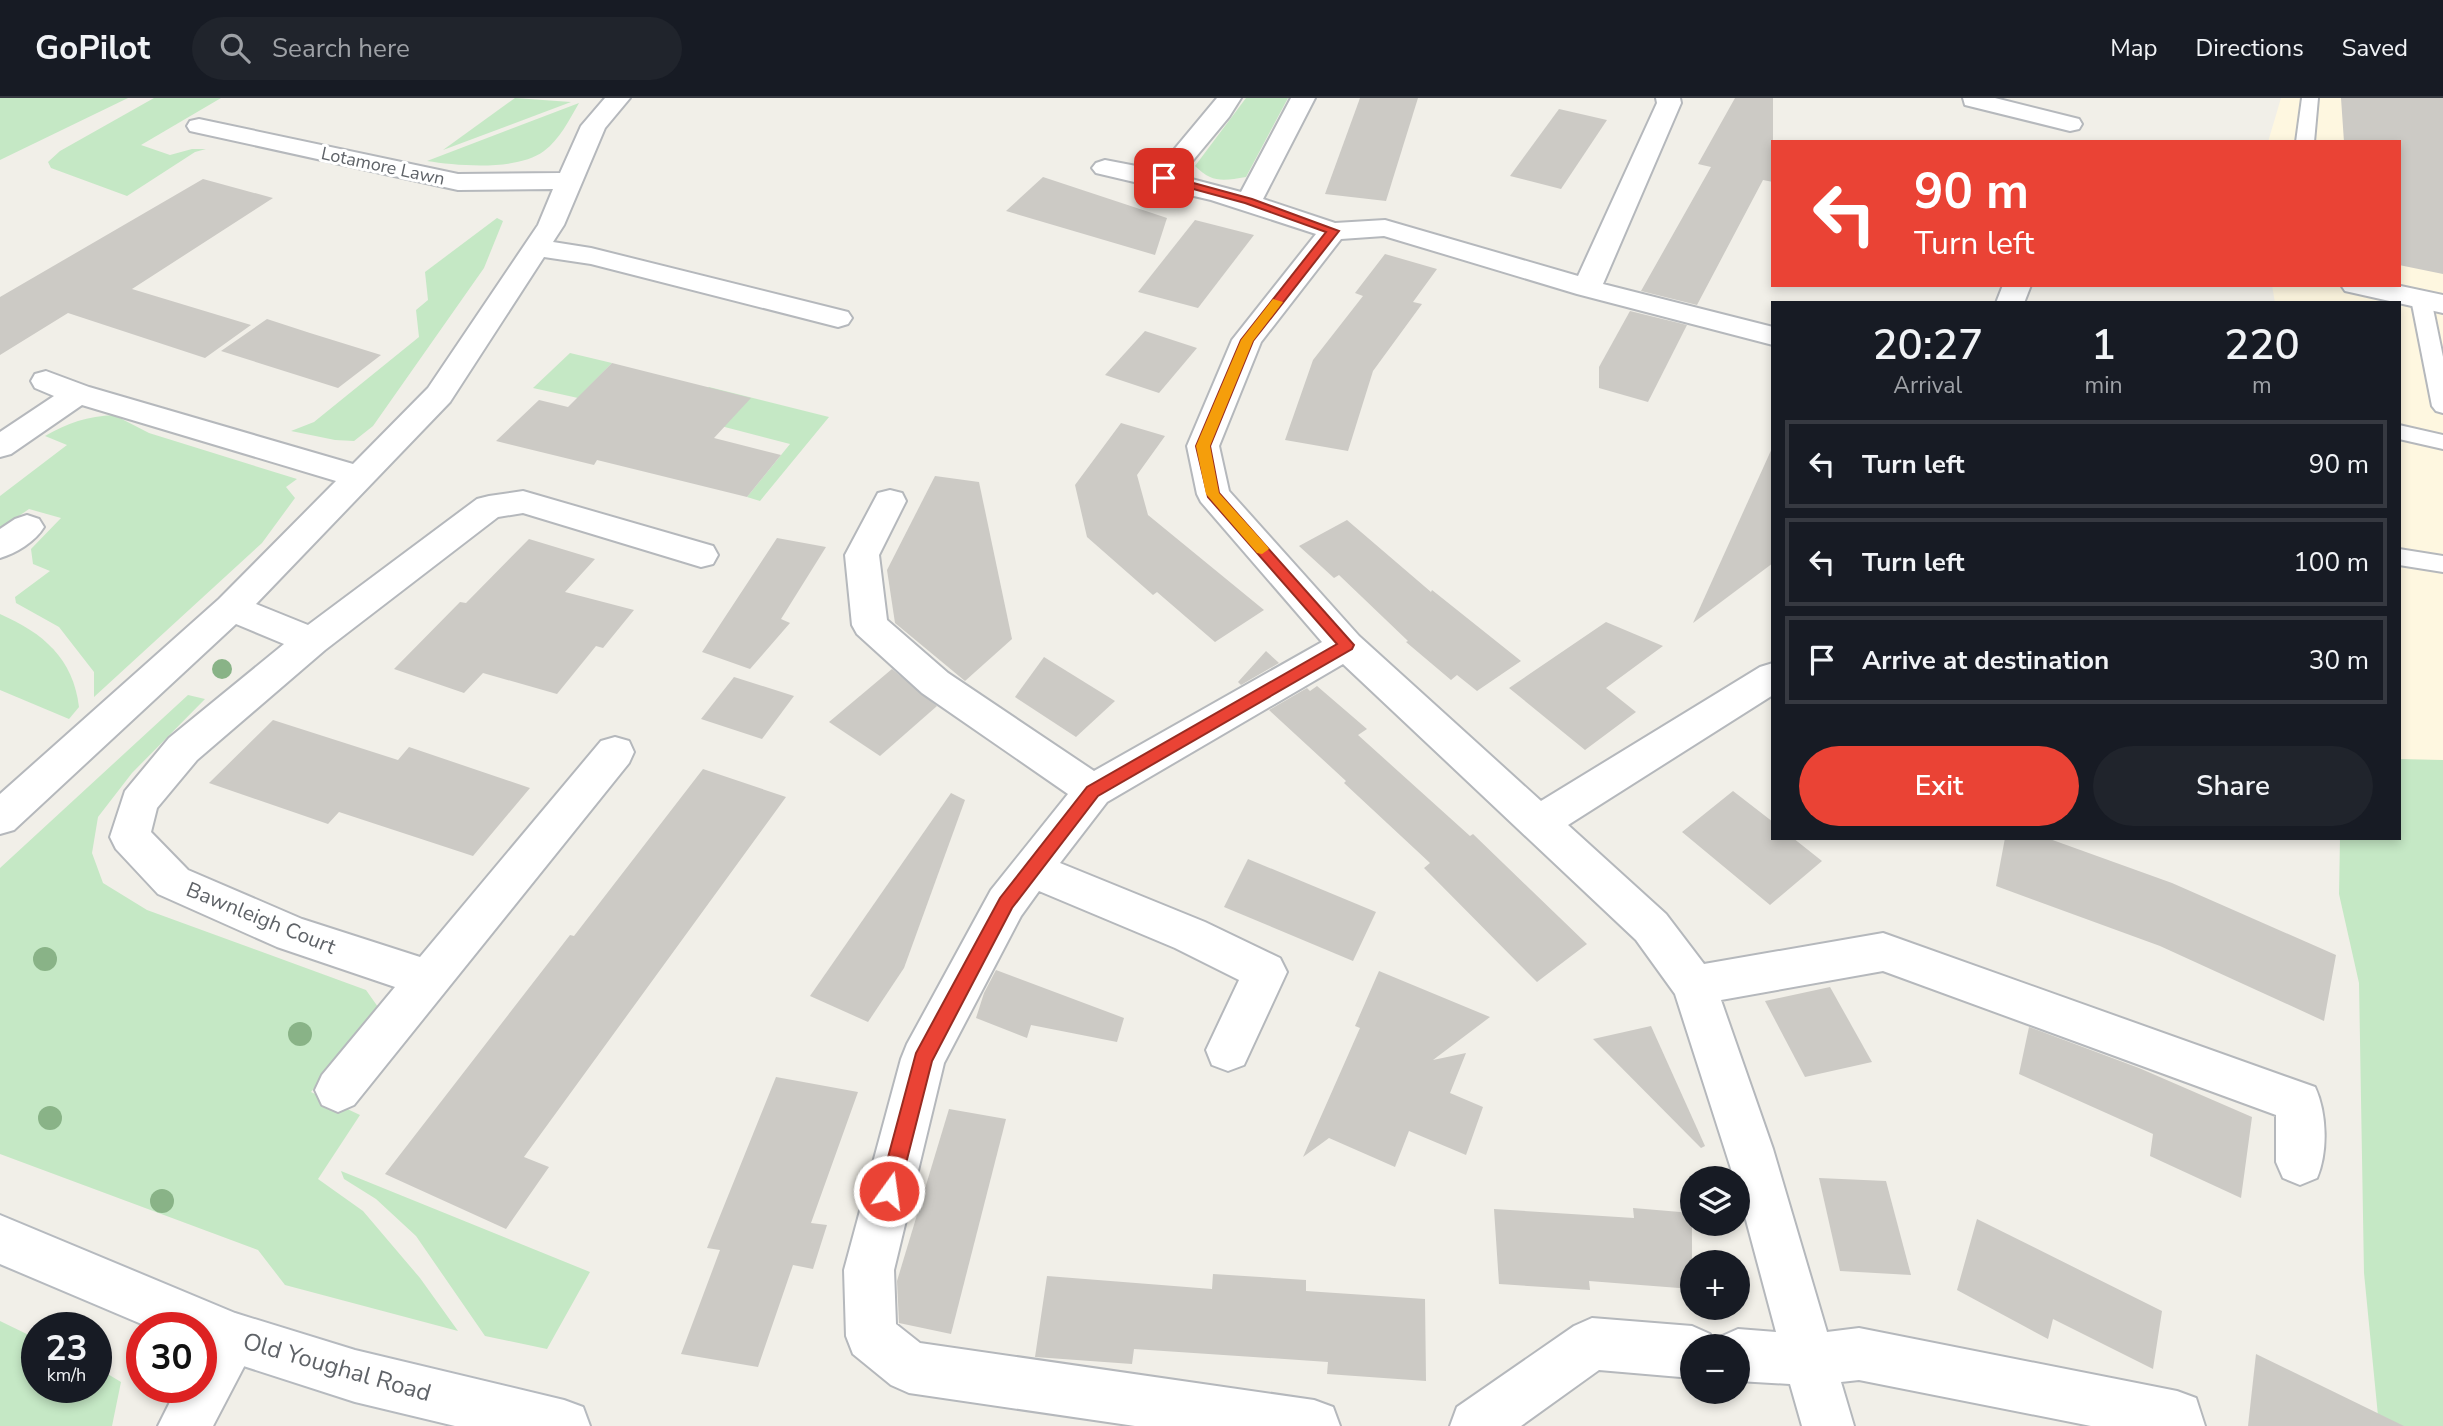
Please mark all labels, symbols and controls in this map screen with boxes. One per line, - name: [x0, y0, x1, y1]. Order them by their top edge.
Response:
- search box: [192, 17, 682, 80]
- text: GoPilot: [35, 26, 150, 71]
- icon: search: [216, 29, 254, 67]
- text: Search here: [272, 31, 410, 66]
- text: Map: [2110, 32, 2157, 64]
- text: Directions: [2195, 32, 2304, 64]
- text: Saved: [2342, 32, 2408, 64]
- street label: Lotamore Lawn: [319, 141, 447, 191]
- pin: [1134, 148, 1194, 208]
- text: 90 m: [1914, 158, 2029, 225]
- icon: arrive: [1145, 159, 1183, 197]
- icon: left: [1799, 168, 1890, 259]
- text: Turn left: [1914, 222, 2034, 265]
- text: 20:27: [1872, 317, 1983, 374]
- text: 1: [2091, 317, 2116, 374]
- text: 220: [2224, 317, 2300, 374]
- text: Arrival: [1893, 370, 1962, 401]
- text: min: [2085, 370, 2123, 401]
- text: m: [2252, 370, 2272, 401]
- icon: left: [1803, 445, 1841, 483]
- text: Turn left: [1862, 447, 1965, 482]
- text: 90 m: [2309, 447, 2369, 482]
- icon: left: [1803, 543, 1841, 581]
- text: Turn left: [1862, 545, 1965, 580]
- text: 100 m: [2293, 545, 2369, 580]
- icon: arrive: [1803, 641, 1841, 679]
- text: Arrive at destination: [1862, 643, 2109, 678]
- text: 30 m: [2309, 643, 2369, 678]
- button: Exit: [1799, 746, 2079, 826]
- button: Share: [2093, 746, 2373, 826]
- street label: Bawnleigh Court: [182, 875, 340, 961]
- position arrow: [852, 1154, 926, 1228]
- map controls: [1680, 1166, 1750, 1404]
- button: layers: [1680, 1166, 1750, 1236]
- button: +: [1680, 1250, 1750, 1320]
- speed limit sign: 30: [126, 1312, 217, 1403]
- text: 23: [45, 1325, 88, 1372]
- street label: Old Youghal Road: [239, 1325, 435, 1409]
- button: −: [1680, 1334, 1750, 1404]
- text: km/h: [47, 1363, 86, 1387]

